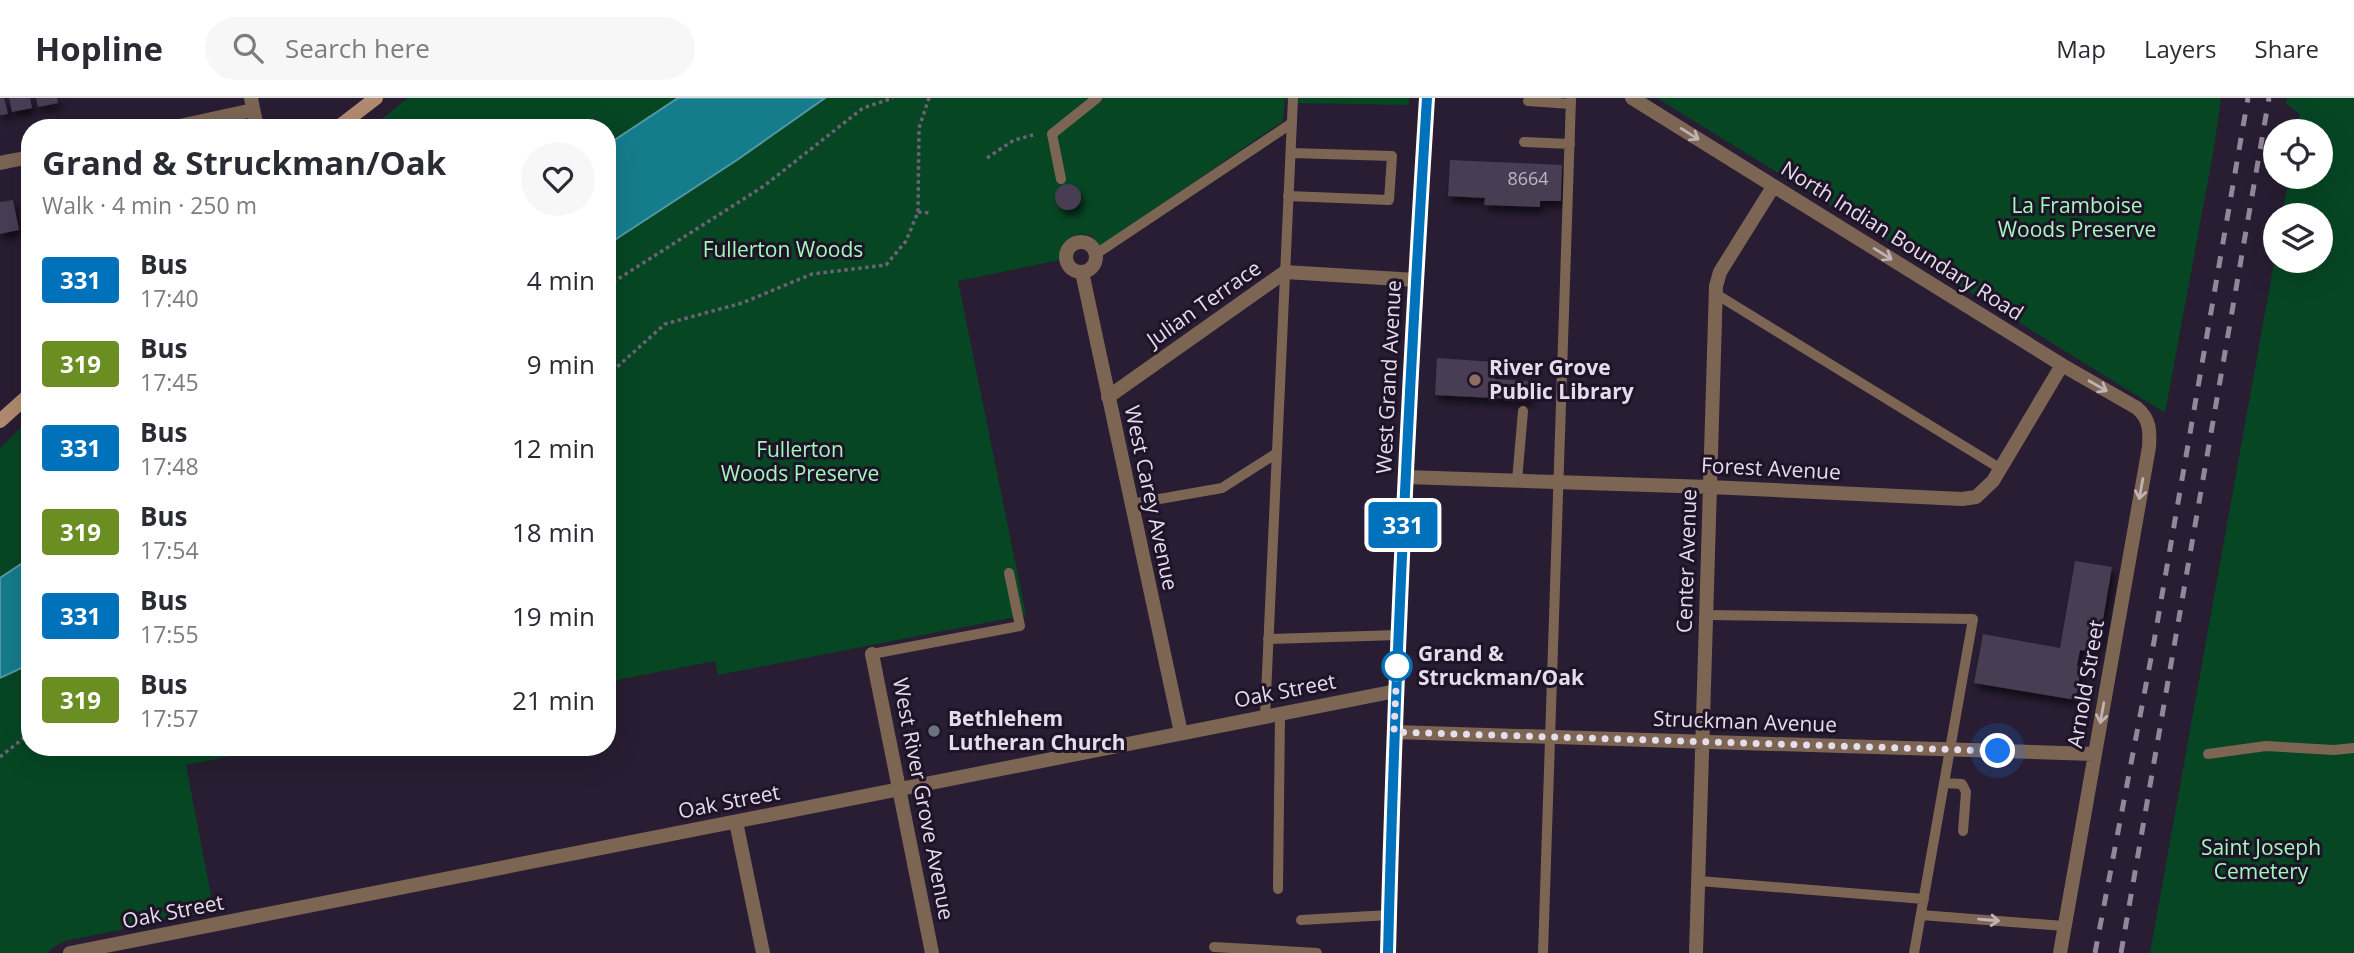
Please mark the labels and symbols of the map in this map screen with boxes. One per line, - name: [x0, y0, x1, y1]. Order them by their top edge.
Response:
- one-way arrow: [1679, 128, 1699, 142]
- street label: North Indian Boundary Road: [1776, 154, 2029, 326]
- house number: 8664: [1507, 166, 1549, 190]
- park label: La Framboise Woods Preserve: [1998, 191, 2156, 243]
- park label: Fullerton Woods: [703, 235, 863, 263]
- one-way arrow: [1873, 247, 1892, 262]
- street label: Julian Terrace: [1139, 254, 1266, 354]
- street label: West Grand Avenue: [1369, 279, 1407, 475]
- place label: River Grove Public Library: [1489, 353, 1634, 405]
- marker: River Grove Public Library: [1467, 372, 1483, 388]
- one-way arrow: [2088, 379, 2108, 393]
- street label: West Carey Avenue: [1119, 403, 1185, 593]
- park label: Fullerton Woods Preserve: [721, 435, 879, 487]
- street label: Forest Avenue: [1700, 450, 1842, 486]
- one-way arrow: [2134, 477, 2147, 500]
- street label: Center Avenue: [1669, 488, 1703, 634]
- line badge: 331: [1363, 502, 1443, 548]
- street label: Arnold Street: [2060, 618, 2110, 750]
- place label: Grand & Struckman/Oak: [1418, 639, 1585, 691]
- marker: Grand & Struckman/Oak: [1382, 651, 1412, 681]
- street label: Oak Street: [1232, 666, 1338, 714]
- street label: West River Grove Avenue: [887, 675, 961, 922]
- one-way arrow: [2095, 701, 2108, 724]
- place label: Bethlehem Lutheran Church: [948, 704, 1126, 756]
- street label: Struckman Avenue: [1653, 704, 1838, 738]
- marker: Bethlehem Lutheran Church: [926, 723, 942, 739]
- your location: [1980, 733, 2015, 768]
- street label: Oak Street: [676, 777, 782, 825]
- park label: Saint Joseph Cemetery: [2201, 833, 2321, 885]
- street label: Oak Street: [120, 887, 226, 935]
- one-way arrow: [1977, 914, 2000, 927]

